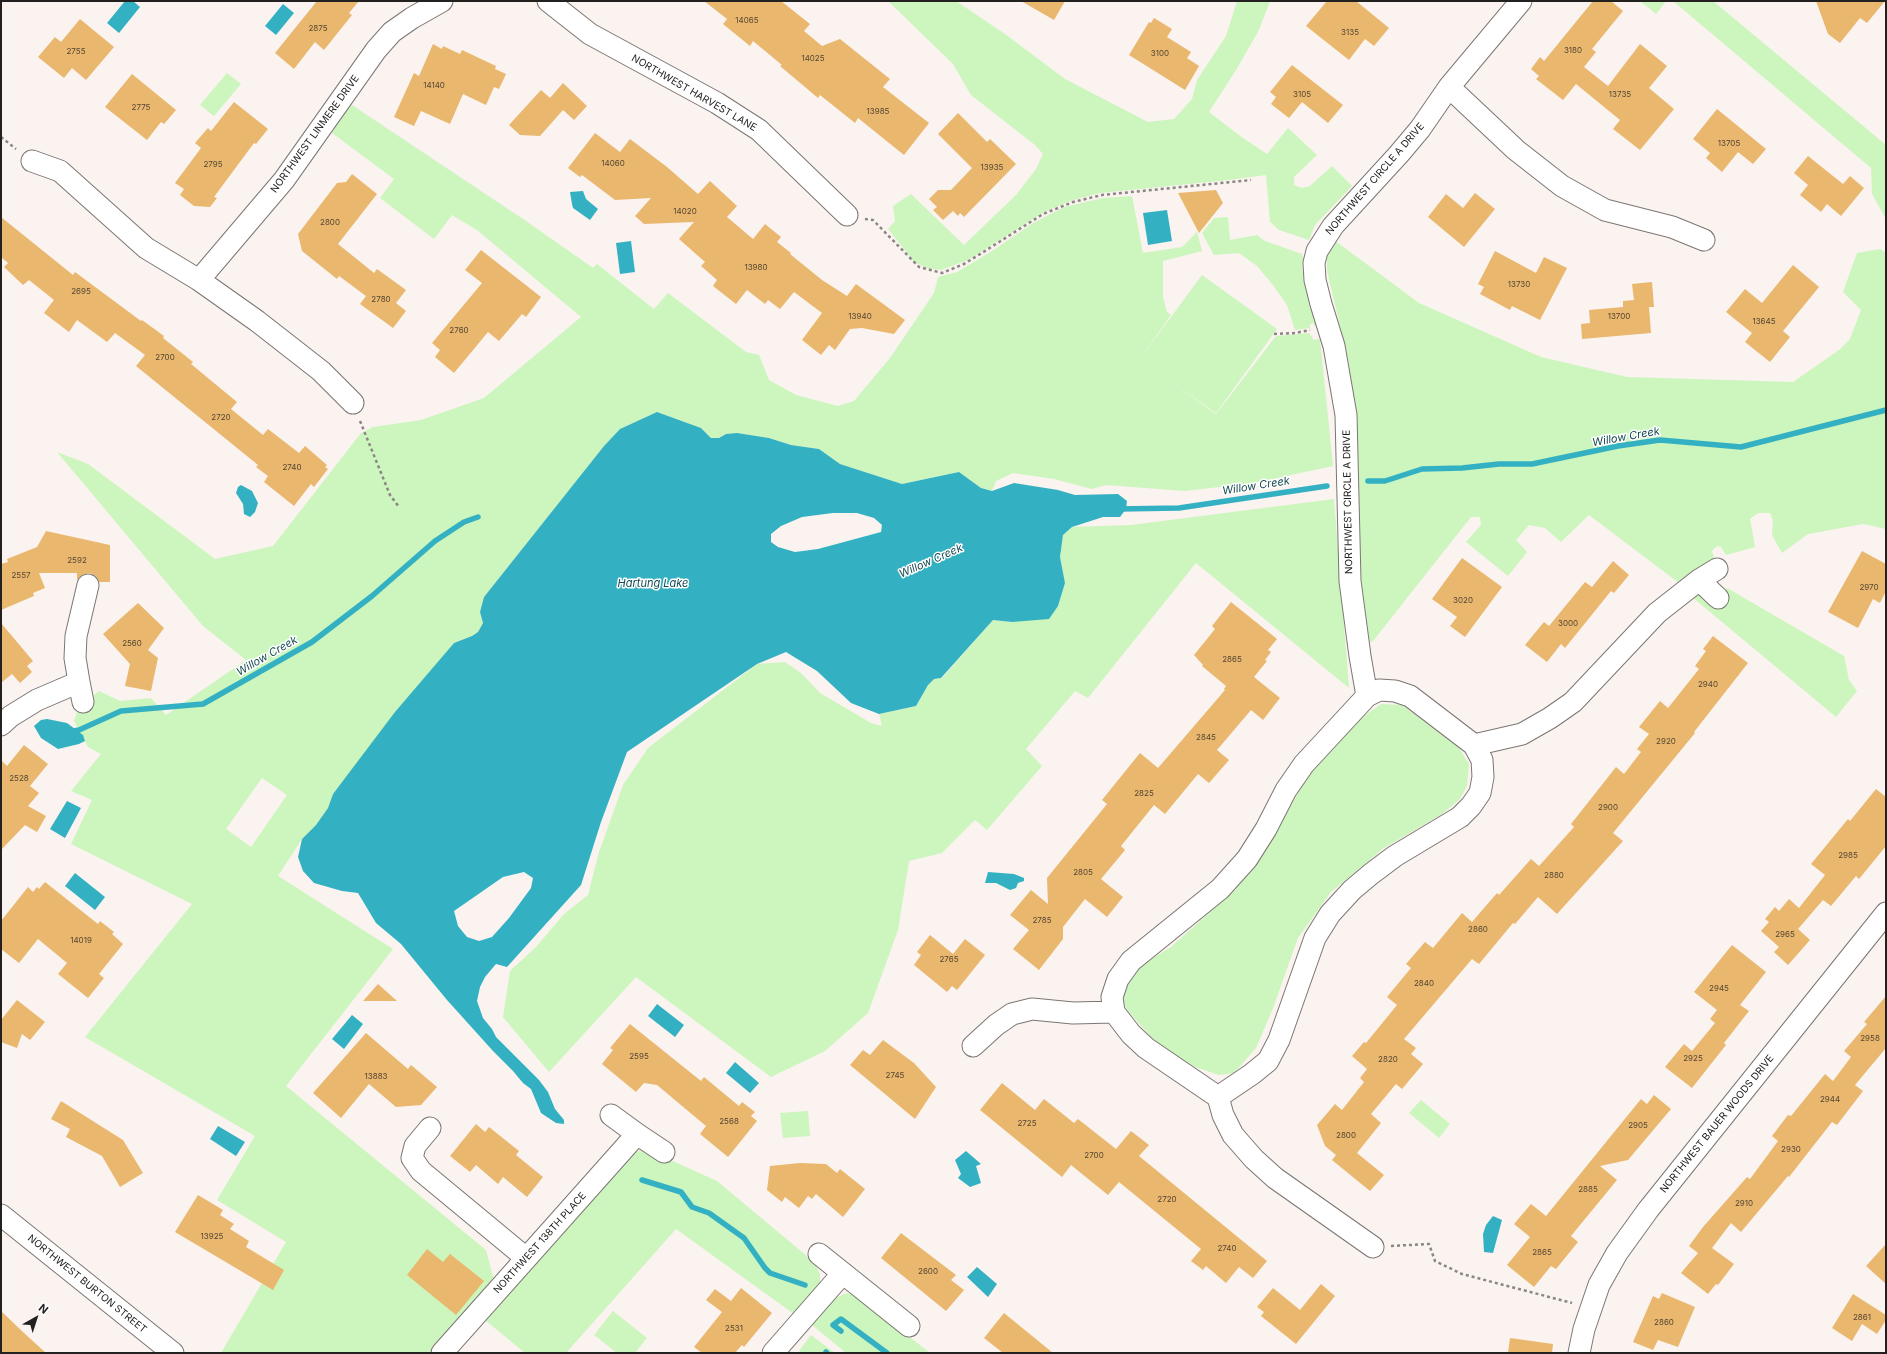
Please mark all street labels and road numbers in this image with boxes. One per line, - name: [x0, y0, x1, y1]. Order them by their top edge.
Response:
- street label: NORTHWEST HARVEST LANE: [629, 52, 759, 134]
- street label: NORTHWEST LINMERE DRIVE: [268, 73, 362, 195]
- street label: NORTHWEST CIRCLE A DRIVE: [1323, 121, 1427, 237]
- street label: NORTHWEST CIRCLE A DRIVE: [1341, 430, 1355, 574]
- street label: NORTHWEST BAUER WOODS DRIVE: [1658, 1053, 1776, 1195]
- street label: NORTHWEST 138TH PLACE: [491, 1190, 589, 1296]
- street label: NORTHWEST BURTON STREET: [25, 1232, 149, 1336]

